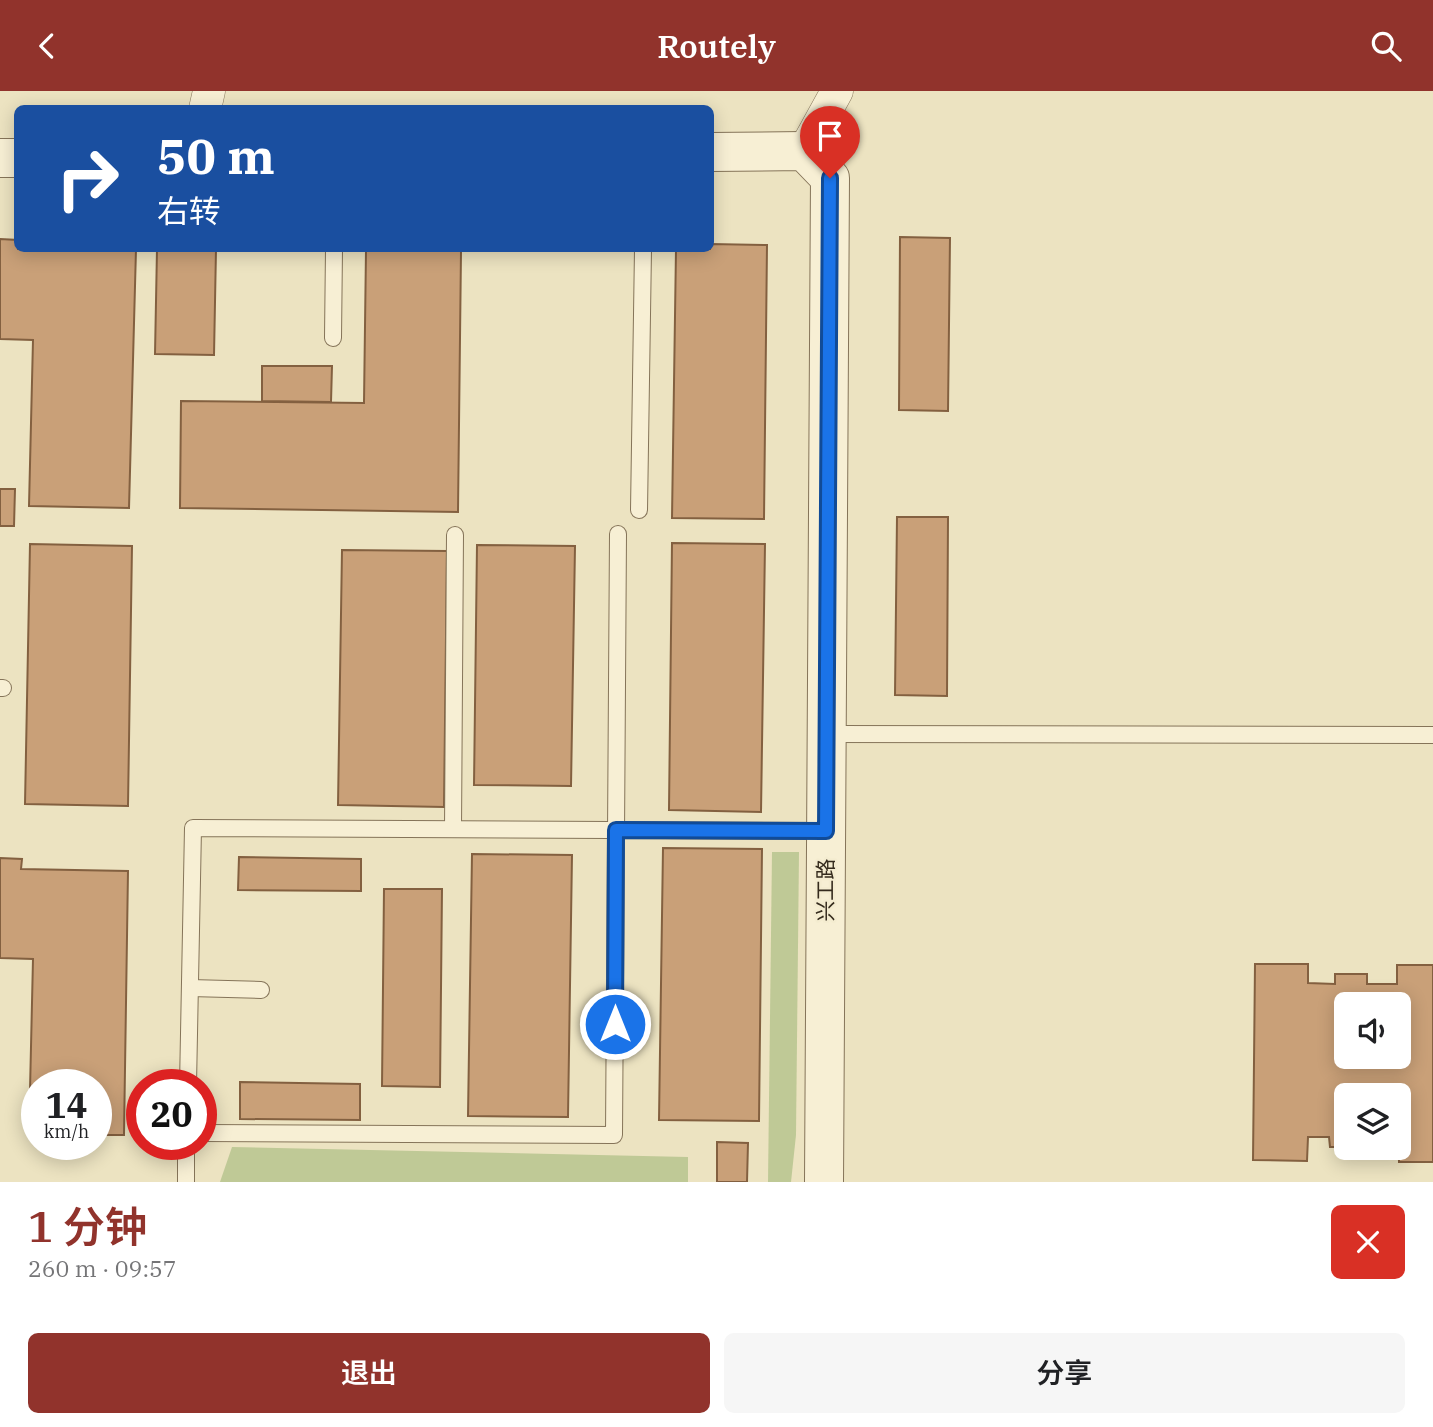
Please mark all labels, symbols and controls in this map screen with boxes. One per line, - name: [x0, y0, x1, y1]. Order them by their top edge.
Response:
- text: Routely: [657, 25, 776, 67]
- icon: back: [28, 27, 66, 65]
- icon: search: [1367, 27, 1405, 65]
- pin: [800, 106, 860, 178]
- icon: arrive: [811, 117, 849, 155]
- text: 50 m: [157, 124, 275, 187]
- icon: right: [42, 133, 133, 224]
- text: 右转: [157, 190, 221, 232]
- street label: 兴工路: [811, 859, 839, 922]
- position arrow: [578, 987, 652, 1061]
- map controls: [1334, 992, 1411, 1160]
- button: sound: [1334, 992, 1411, 1069]
- speed limit sign: 20: [126, 1069, 217, 1160]
- text: 14: [45, 1082, 88, 1128]
- button: layers: [1334, 1083, 1411, 1160]
- text: km/h: [44, 1120, 89, 1143]
- text: 1 分钟: [28, 1199, 147, 1254]
- button: close: [1331, 1205, 1405, 1279]
- text: 260 m · 09:57: [28, 1253, 177, 1283]
- button: 退出: [28, 1333, 710, 1413]
- button: 分享: [724, 1333, 1405, 1413]

